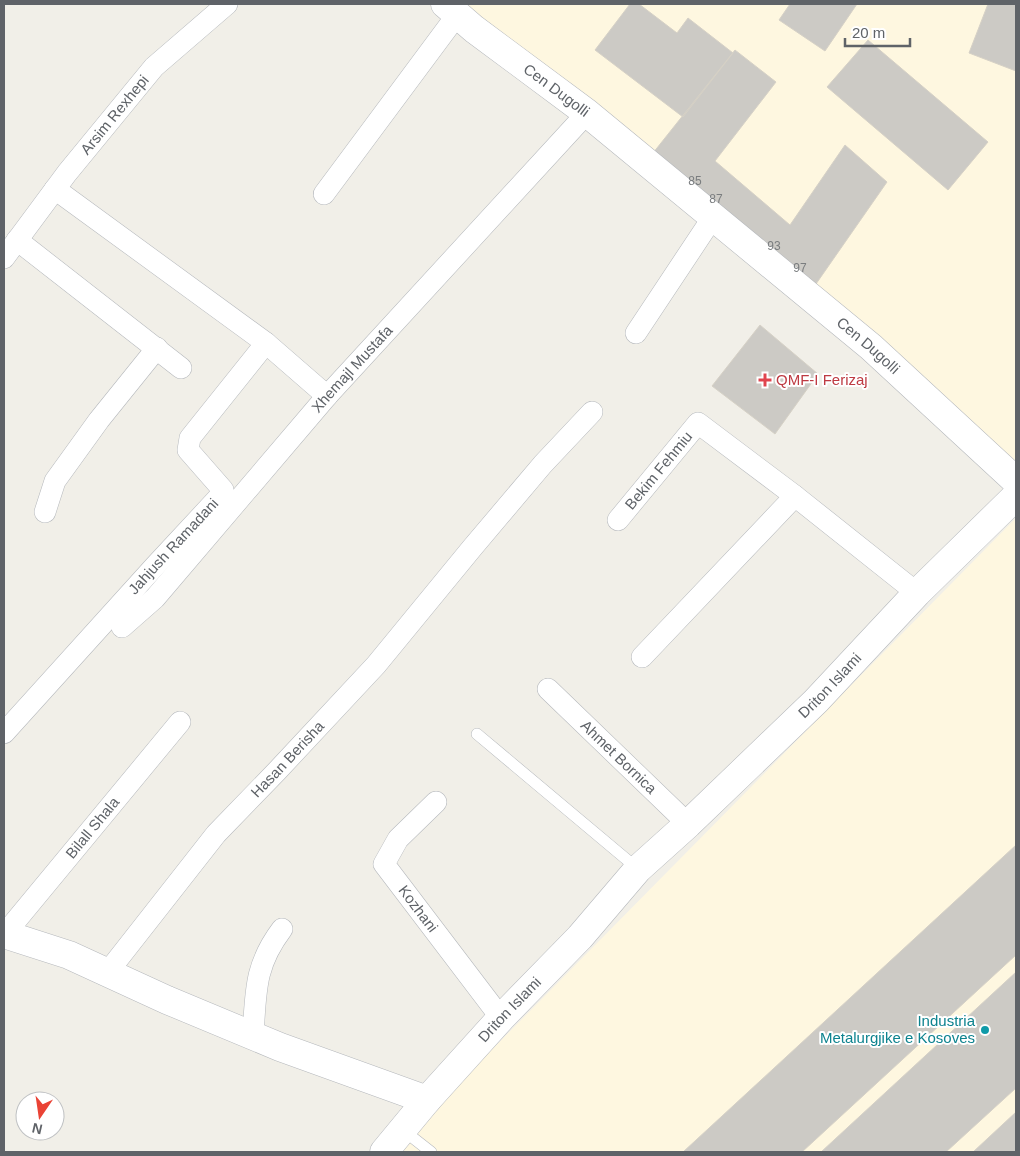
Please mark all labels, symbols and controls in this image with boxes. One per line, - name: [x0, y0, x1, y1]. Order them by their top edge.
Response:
- scale bar: [845, 15, 910, 47]
- text: 20 m: [852, 24, 885, 41]
- street label: Cen Dugolli: [521, 60, 593, 120]
- street label: Arsim Rexhepi: [77, 71, 152, 158]
- house number: 85: [688, 174, 702, 188]
- house number: 87: [709, 192, 723, 206]
- house number: 93: [767, 239, 781, 253]
- house number: 97: [793, 261, 807, 275]
- street label: Cen Dugolli: [834, 313, 903, 377]
- street label: Xhemajl Mustafa: [308, 321, 396, 416]
- place label: QMF-I Ferizaj: [776, 371, 868, 388]
- marker: QMF-I Ferizaj: [758, 373, 772, 387]
- street label: Bekim Fehmiu: [621, 428, 695, 513]
- street label: Jahjush Ramadani: [125, 495, 221, 598]
- street label: Driton Islami: [795, 649, 865, 721]
- street label: Ahmet Bornica: [578, 716, 661, 797]
- street label: Hasan Berisha: [247, 717, 328, 801]
- street label: Bilall Shala: [62, 793, 123, 862]
- street label: Kozhani: [395, 882, 442, 935]
- street label: Driton Islami: [474, 973, 544, 1045]
- place label: Industria Metalurgjike e Kosoves: [820, 1012, 976, 1046]
- marker: Industria Metalurgjike e Kosoves: [979, 1024, 991, 1036]
- north arrow: [15, 1091, 65, 1141]
- text: N: [30, 1120, 44, 1138]

